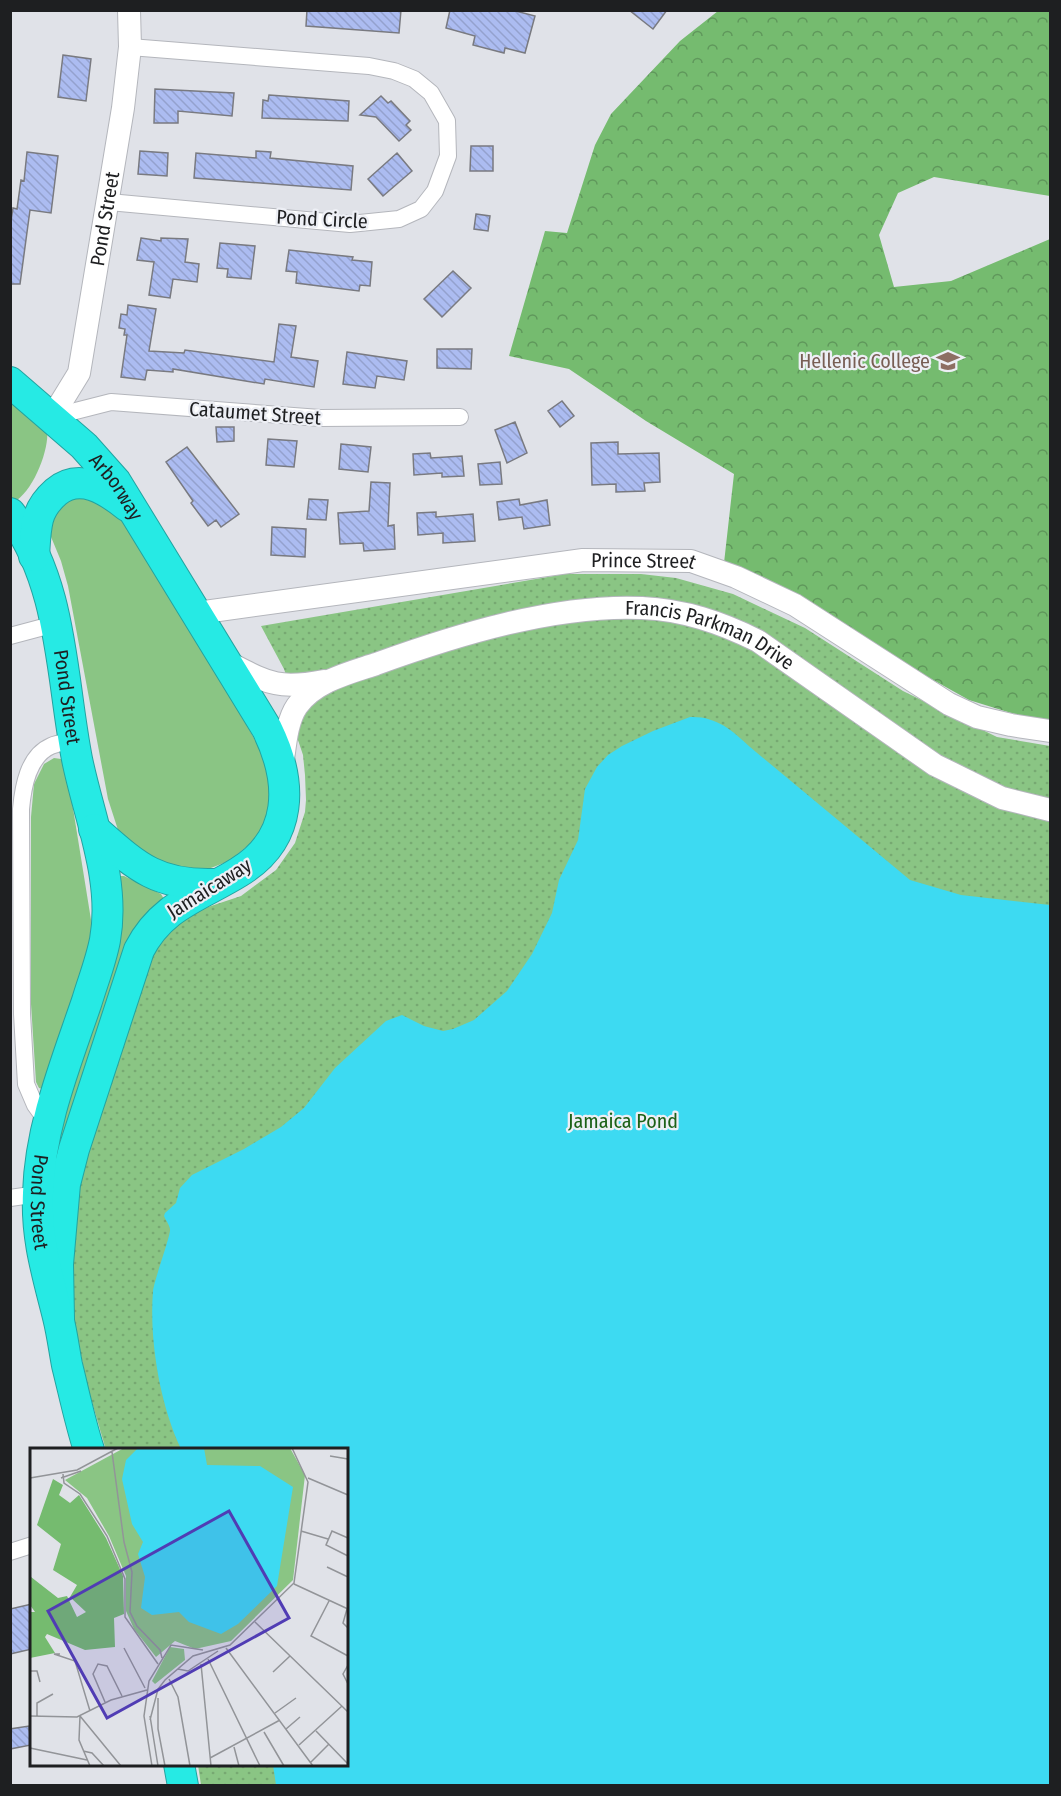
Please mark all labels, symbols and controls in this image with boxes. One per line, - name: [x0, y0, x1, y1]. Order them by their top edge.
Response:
- street label: Pond Street: [85, 169, 124, 268]
- street label: Pond Circle: [276, 205, 368, 233]
- school or university icon: Hellenic College: [935, 348, 961, 374]
- place label: Hellenic College: [799, 349, 930, 373]
- street label: Cataumet Street: [188, 396, 322, 430]
- street label: Arborway: [84, 448, 148, 525]
- street label: Prince Street: [591, 548, 700, 574]
- street label: Francis Parkman Drive: [625, 596, 799, 675]
- street label: Pond Street: [49, 648, 86, 747]
- street label: Jamaicaway: [162, 853, 256, 923]
- park label: Jamaica Pond: [568, 1109, 678, 1133]
- street label: Pond Street: [26, 1153, 54, 1252]
- inset map: [30, 1448, 348, 1766]

